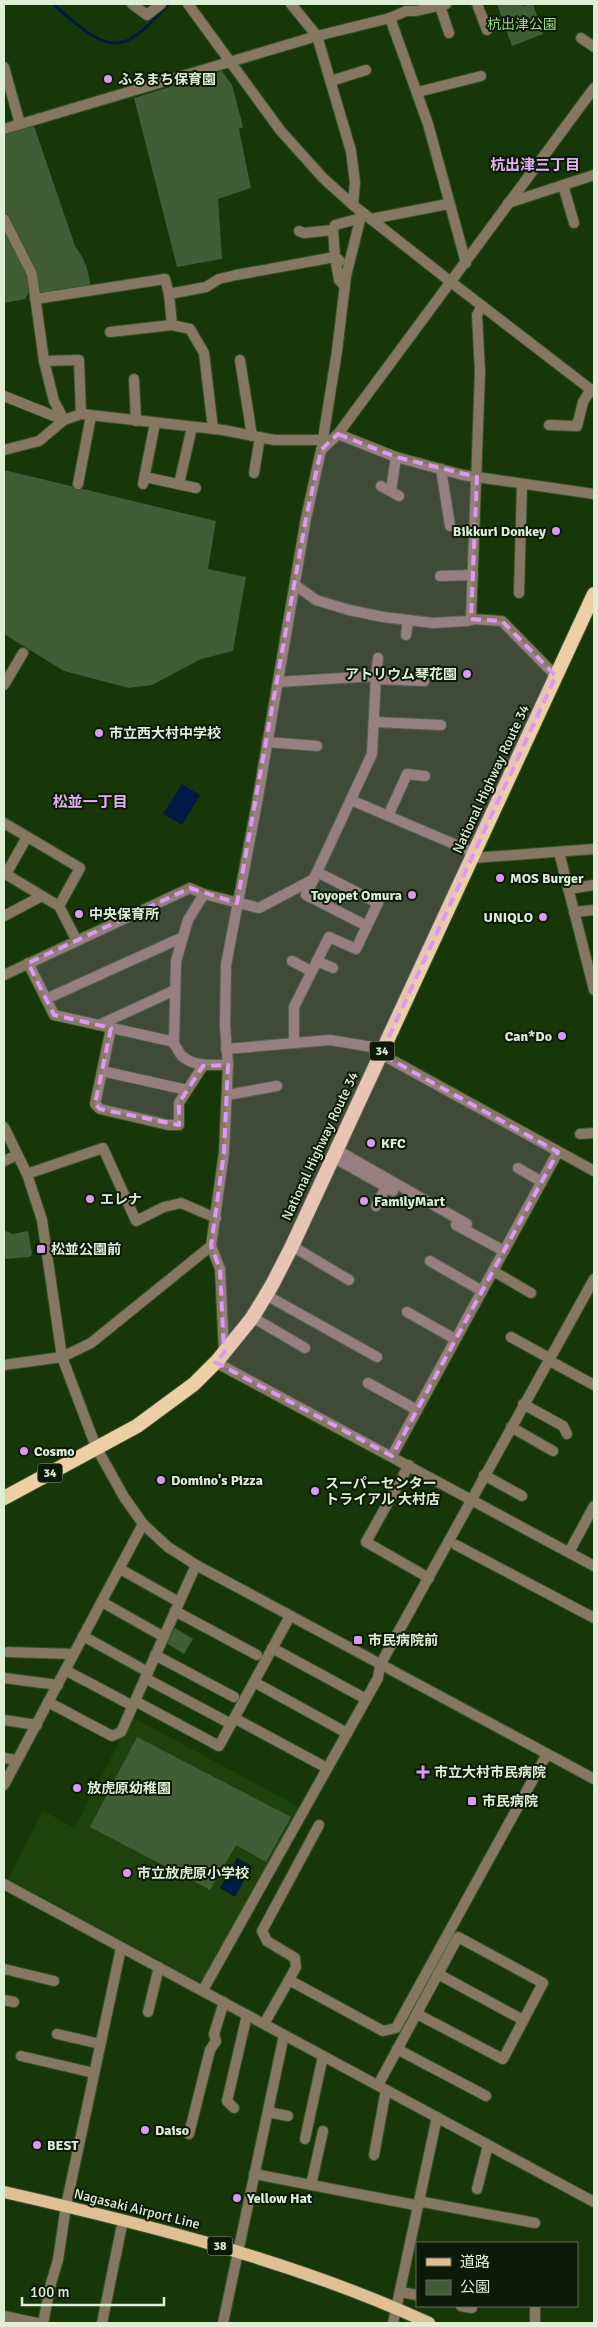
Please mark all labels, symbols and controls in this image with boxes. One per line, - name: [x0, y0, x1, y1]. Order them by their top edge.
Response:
- park label: 杭出津公園: [487, 16, 557, 33]
- place label: ふるまち保育園: [118, 71, 216, 88]
- marker: ふるまち保育園: [102, 73, 114, 85]
- district label: 杭出津三丁目: [490, 156, 580, 174]
- place label: Bikkuri Donkey: [453, 523, 546, 540]
- marker: Bikkuri Donkey: [550, 525, 562, 537]
- place label: アトリウム琴花園: [345, 666, 457, 683]
- marker: アトリウム琴花園: [461, 668, 473, 680]
- street label: National Highway Route 34: [449, 702, 533, 856]
- place label: 市立西大村中学校: [109, 725, 221, 742]
- marker: 市立西大村中学校: [93, 727, 105, 739]
- district label: 松並一丁目: [52, 793, 128, 811]
- place label: MOS Burger: [510, 870, 584, 887]
- marker: MOS Burger: [494, 872, 506, 884]
- place label: Toyopet Omura: [311, 887, 402, 904]
- marker: Toyopet Omura: [406, 889, 418, 901]
- place label: 中央保育所: [89, 906, 159, 923]
- marker: 中央保育所: [73, 908, 85, 920]
- place label: UNIQLO: [484, 909, 533, 926]
- marker: UNIQLO: [537, 911, 549, 923]
- place label: Can*Do: [505, 1028, 552, 1045]
- marker: Can*Do: [556, 1030, 568, 1042]
- road number: 34: [370, 1042, 394, 1060]
- street label: National Highway Route 34: [278, 1069, 362, 1223]
- place label: KFC: [381, 1135, 406, 1152]
- marker: KFC: [365, 1137, 377, 1149]
- place label: エレナ: [100, 1191, 142, 1208]
- marker: エレナ: [84, 1193, 96, 1205]
- place label: FamilyMart: [374, 1193, 446, 1210]
- marker: FamilyMart: [358, 1195, 370, 1207]
- place label: 松並公園前: [51, 1241, 121, 1258]
- marker: 松並公園前: [35, 1243, 47, 1255]
- place label: Cosmo: [34, 1443, 75, 1460]
- marker: Cosmo: [18, 1445, 30, 1457]
- road number: 34: [38, 1464, 62, 1482]
- place label: Domino's Pizza: [171, 1472, 263, 1489]
- marker: Domino's Pizza: [155, 1474, 167, 1486]
- place label: スーパーセンター トライアル 大村店: [325, 1475, 440, 1508]
- marker: スーパーセンター トライアル 大村店: [309, 1485, 321, 1497]
- place label: 市民病院前: [368, 1632, 438, 1649]
- marker: 市民病院前: [352, 1634, 364, 1646]
- place label: 市立大村市民病院: [434, 1764, 546, 1781]
- marker: 市立大村市民病院: [416, 1765, 430, 1779]
- place label: 放虎原幼稚園: [87, 1780, 171, 1797]
- marker: 放虎原幼稚園: [71, 1782, 83, 1794]
- place label: 市民病院: [482, 1793, 538, 1810]
- marker: 市民病院: [466, 1795, 478, 1807]
- place label: 市立放虎原小学校: [137, 1865, 249, 1882]
- marker: 市立放虎原小学校: [121, 1867, 133, 1879]
- place label: Daiso: [155, 2122, 189, 2139]
- marker: Daiso: [139, 2124, 151, 2136]
- place label: BEST: [47, 2137, 79, 2154]
- marker: BEST: [31, 2139, 43, 2151]
- street label: Nagasaki Airport Line: [72, 2185, 202, 2233]
- place label: Yellow Hat: [246, 2190, 313, 2207]
- marker: Yellow Hat: [231, 2192, 243, 2204]
- road number: 38: [208, 2236, 232, 2256]
- legend: [416, 2242, 578, 2307]
- text: 道路: [460, 2253, 490, 2271]
- scale bar: [22, 2274, 165, 2306]
- text: 公園: [460, 2278, 490, 2296]
- text: 100 m: [30, 2283, 70, 2301]

